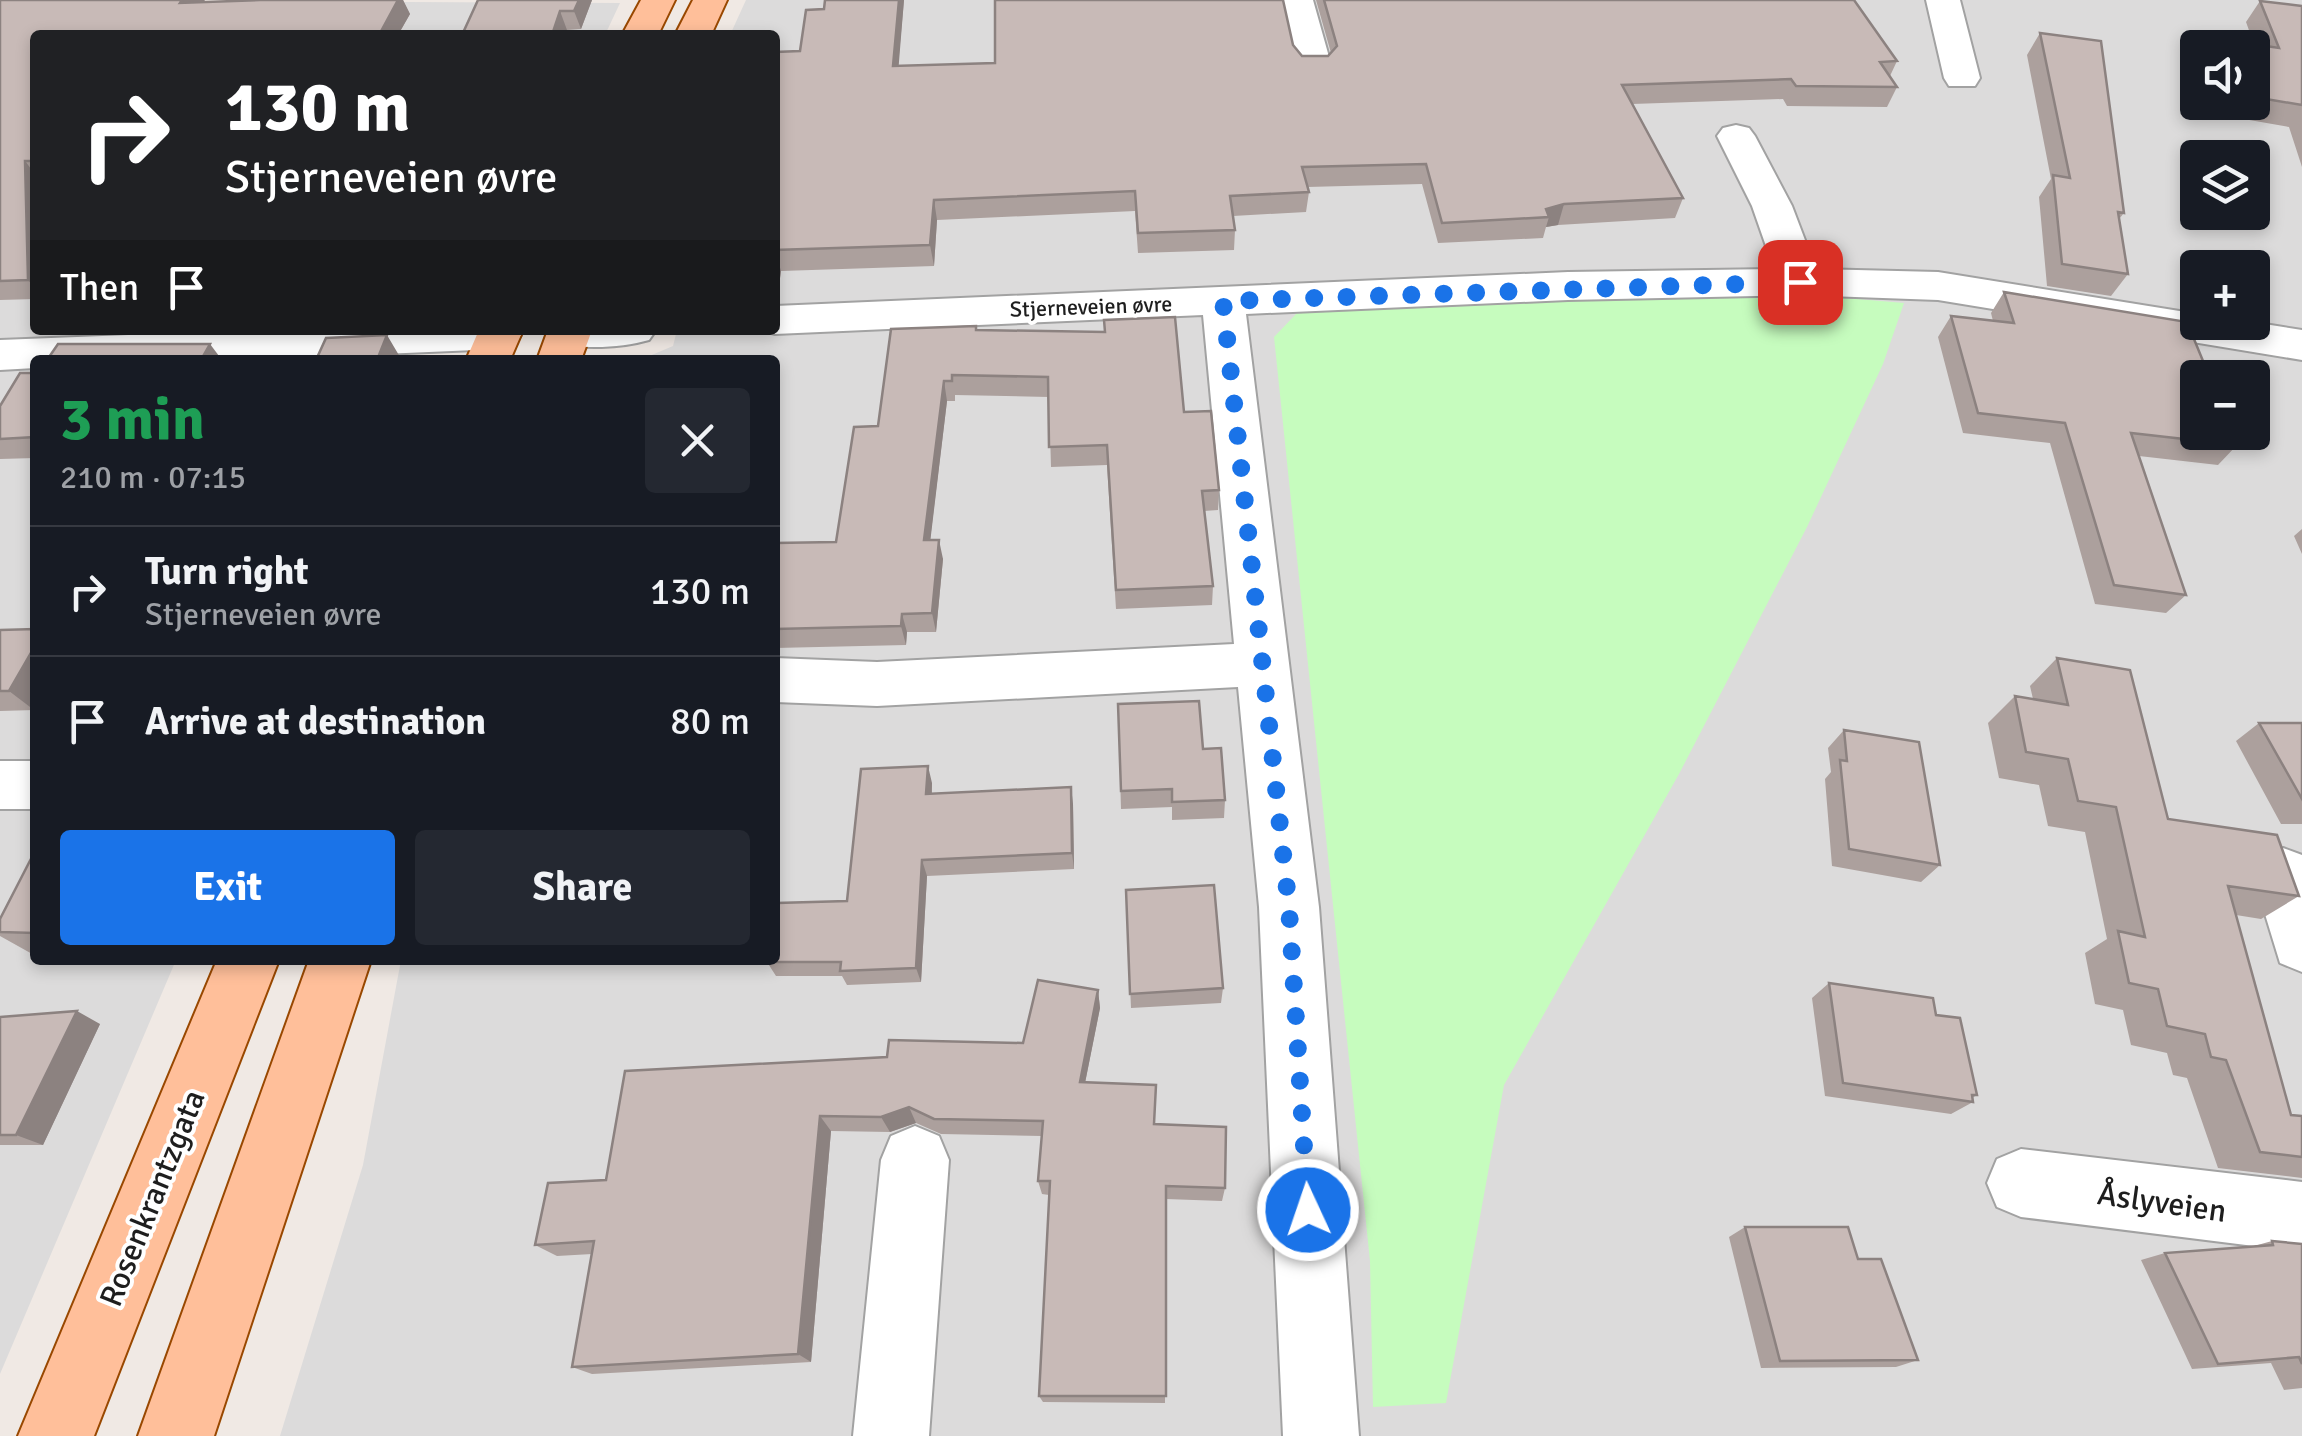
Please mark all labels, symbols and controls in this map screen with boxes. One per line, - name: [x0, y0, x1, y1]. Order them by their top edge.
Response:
- map controls: [2180, 30, 2270, 450]
- button: sound: [2180, 30, 2270, 120]
- text: 130 m: [225, 64, 410, 150]
- icon: right: [60, 70, 190, 200]
- button: layers: [2180, 140, 2270, 230]
- text: Stjerneveien øvre: [225, 150, 558, 205]
- pin: [1758, 240, 1843, 325]
- button: +: [2180, 250, 2270, 340]
- icon: arrive: [1773, 255, 1828, 310]
- icon: arrive: [159, 260, 214, 315]
- text: Then: [60, 264, 139, 311]
- street label: Stjerneveien øvre: [1009, 290, 1173, 323]
- button: −: [2180, 360, 2270, 450]
- text: 3 min: [60, 383, 205, 457]
- button: close: [645, 388, 750, 493]
- text: 210 m · 07:15: [60, 458, 246, 497]
- text: Turn right: [145, 548, 309, 595]
- icon: right: [60, 564, 115, 619]
- text: 130 m: [650, 568, 750, 615]
- text: Stjerneveien øvre: [145, 595, 381, 634]
- icon: arrive: [60, 694, 115, 749]
- text: Arrive at destination: [145, 698, 486, 745]
- text: 80 m: [670, 698, 750, 745]
- button: Exit: [60, 830, 395, 945]
- button: Share: [415, 830, 750, 945]
- street label: Rosenkrantzgata: [91, 1084, 214, 1312]
- position arrow: [1256, 1158, 1360, 1262]
- street label: Åslyveien: [2095, 1174, 2229, 1231]

